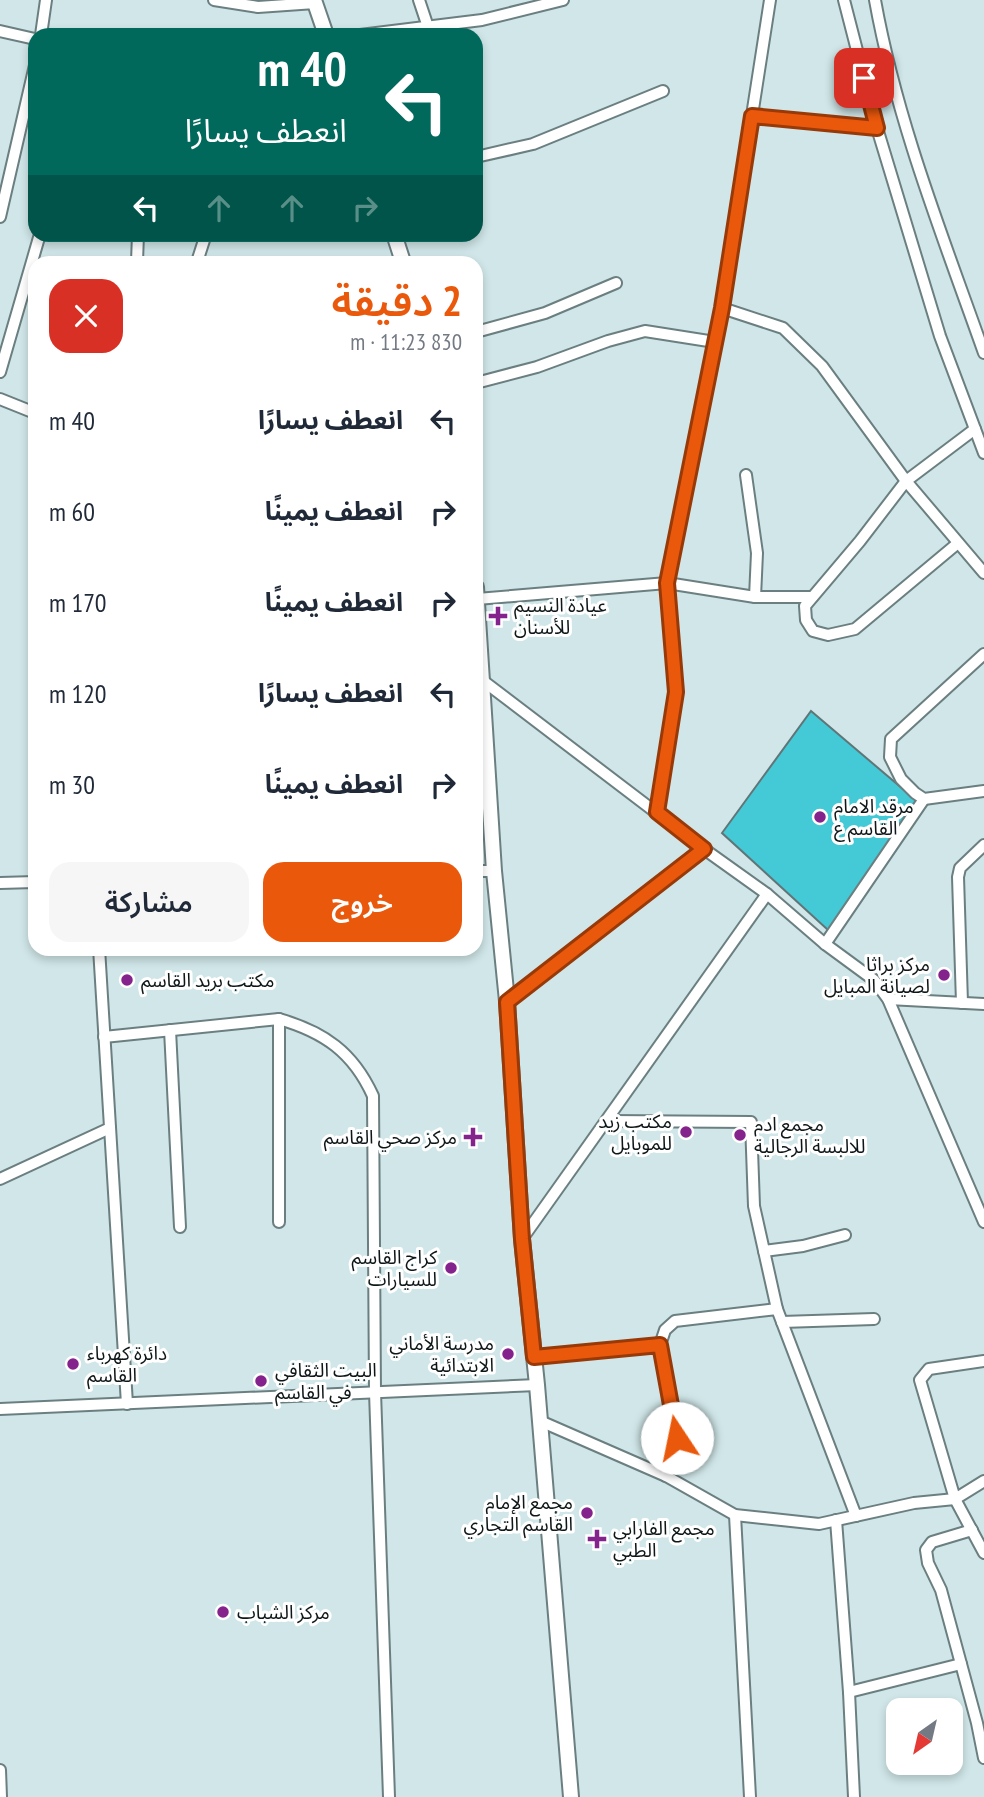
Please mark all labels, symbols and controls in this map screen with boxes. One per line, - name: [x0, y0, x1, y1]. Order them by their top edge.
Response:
- text: 40 m: [258, 36, 347, 100]
- pin: [834, 48, 894, 108]
- icon: left: [371, 56, 462, 147]
- icon: arrive: [845, 59, 883, 97]
- text: انعطف يسارًا: [185, 109, 347, 151]
- icon: left: [127, 189, 165, 227]
- icon: ahead: [200, 189, 238, 227]
- icon: ahead: [273, 189, 311, 227]
- icon: right: [346, 189, 384, 227]
- text: 2 دقيقة: [331, 273, 462, 328]
- button: close: [49, 279, 123, 353]
- text: 830 m · 11:23: [350, 327, 462, 356]
- icon: left: [424, 402, 462, 440]
- text: انعطف يسارًا: [258, 403, 403, 436]
- text: 40 m: [49, 404, 95, 437]
- icon: right: [424, 493, 462, 531]
- text: انعطف يمينًا: [265, 494, 403, 527]
- text: 60 m: [49, 495, 95, 528]
- icon: right: [424, 584, 462, 622]
- text: انعطف يمينًا: [265, 585, 403, 618]
- text: 170 m: [49, 586, 107, 619]
- place label: عيادة النسيم للأسنان: [514, 593, 607, 639]
- marker: عيادة النسيم للأسنان: [488, 606, 508, 626]
- icon: left: [424, 675, 462, 713]
- text: انعطف يسارًا: [258, 676, 403, 709]
- text: 120 m: [49, 677, 107, 710]
- icon: right: [424, 766, 462, 804]
- text: انعطف يمينًا: [265, 767, 403, 800]
- text: 30 m: [49, 768, 95, 801]
- place label: مرقد الامام القاسم ع: [834, 794, 914, 843]
- marker: مرقد الامام القاسم ع: [812, 809, 828, 825]
- button: مشاركة: [49, 862, 249, 942]
- button: خروج: [263, 862, 462, 942]
- place label: مركز براثا لصيانة المبايل: [824, 952, 930, 998]
- marker: مركز براثا لصيانة المبايل: [936, 967, 952, 983]
- place label: مكتب بريد القاسم: [141, 968, 274, 995]
- marker: مكتب بريد القاسم: [119, 972, 135, 988]
- place label: مكتب زيد للموبايل: [598, 1109, 672, 1155]
- place label: مجمع ادم للالبسة الرجالية: [754, 1112, 865, 1158]
- marker: مكتب زيد للموبايل: [678, 1124, 694, 1140]
- place label: مركز صحي القاسم: [324, 1125, 457, 1152]
- marker: مركز صحي القاسم: [463, 1127, 483, 1147]
- marker: مجمع ادم للالبسة الرجالية: [732, 1127, 748, 1143]
- place label: كراج القاسم للسيارات: [351, 1245, 438, 1291]
- marker: كراج القاسم للسيارات: [443, 1260, 459, 1276]
- place label: مدرسة الأماني الابتدائية: [389, 1331, 494, 1377]
- place label: دائرة كهرباء القاسم: [87, 1341, 167, 1390]
- marker: مدرسة الأماني الابتدائية: [500, 1346, 516, 1362]
- marker: دائرة كهرباء القاسم: [65, 1356, 81, 1372]
- place label: البيت الثقافي في القاسم: [275, 1358, 377, 1407]
- marker: البيت الثقافي في القاسم: [253, 1373, 269, 1389]
- position arrow: [640, 1401, 714, 1475]
- place label: مجمع الإمام القاسم التجاري: [463, 1490, 573, 1539]
- marker: مجمع الإمام القاسم التجاري: [579, 1505, 595, 1521]
- place label: مجمع الفارابي الطبي: [613, 1516, 715, 1565]
- marker: مجمع الفارابي الطبي: [587, 1529, 607, 1549]
- place label: مركز الشباب: [237, 1600, 330, 1624]
- marker: مركز الشباب: [215, 1604, 231, 1620]
- north arrow: [886, 1698, 962, 1774]
- map controls: [886, 1698, 963, 1775]

